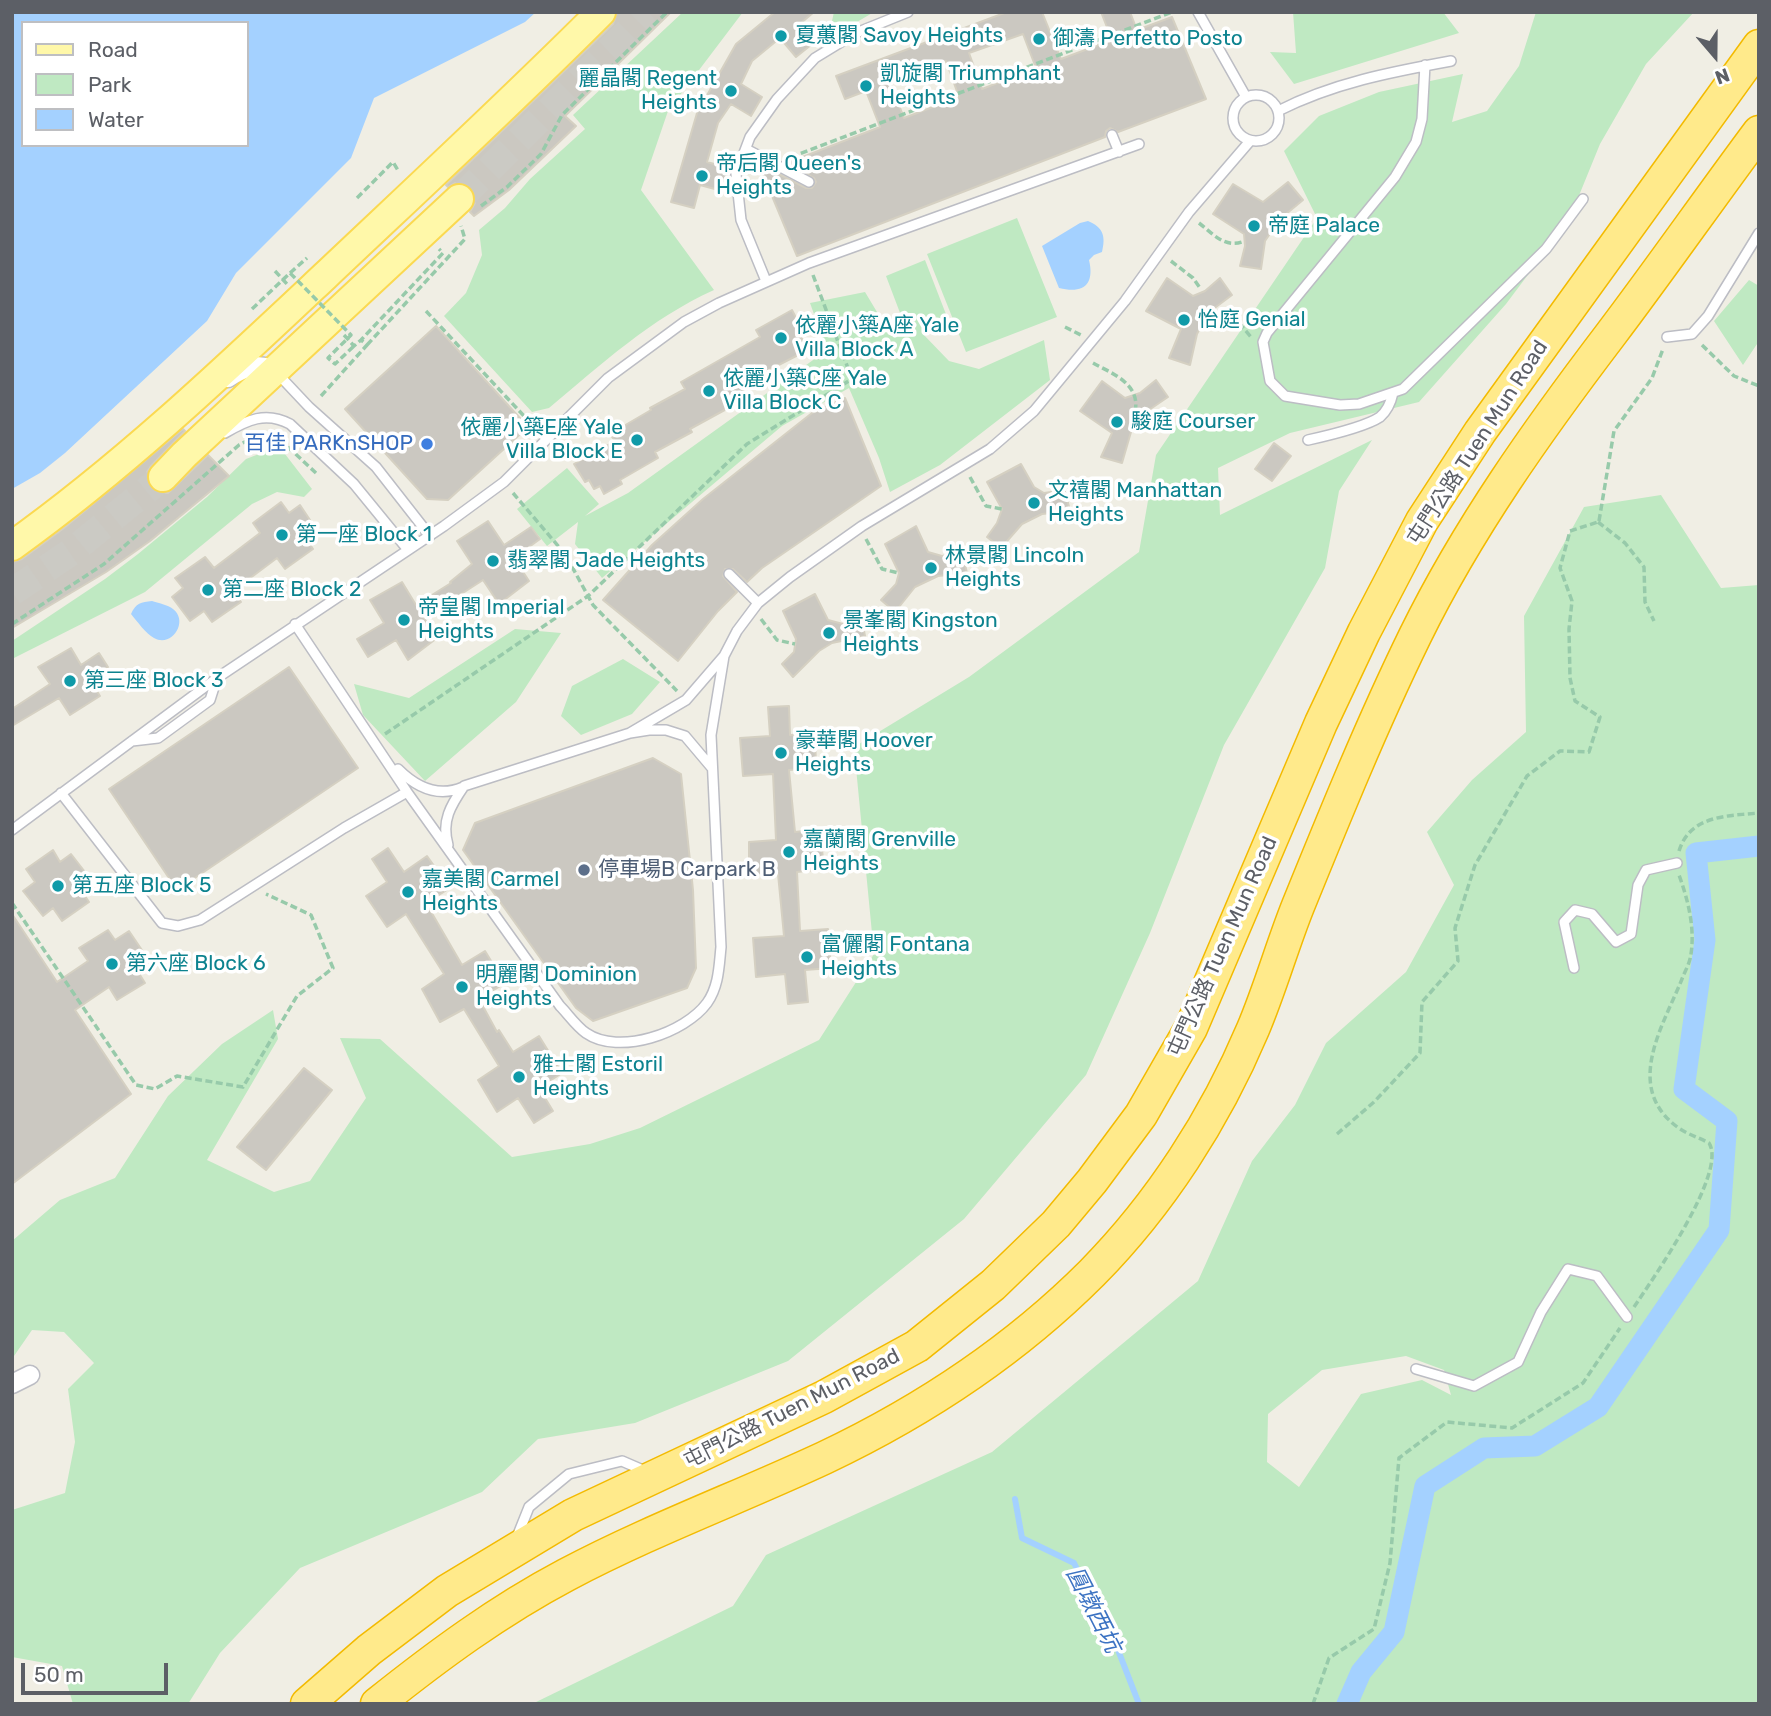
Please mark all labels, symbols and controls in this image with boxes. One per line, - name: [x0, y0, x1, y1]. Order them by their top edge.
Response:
- legend: [21, 21, 248, 147]
- north arrow: [1680, 21, 1750, 91]
- place label: 夏蕙閣 Savoy Heights: [795, 23, 1003, 49]
- place label: 御濤 Perfetto Posto: [1053, 26, 1243, 52]
- marker: 夏蕙閣 Savoy Heights: [773, 28, 789, 44]
- marker: 御濤 Perfetto Posto: [1031, 31, 1047, 47]
- text: Road: [88, 37, 138, 62]
- place label: 凱旋閣 Triumphant Heights: [880, 61, 1061, 111]
- text: N: [1712, 63, 1733, 89]
- place label: 麗晶閣 Regent Heights: [578, 66, 717, 116]
- text: Park: [88, 72, 132, 97]
- marker: 凱旋閣 Triumphant Heights: [858, 78, 874, 94]
- marker: 麗晶閣 Regent Heights: [723, 83, 739, 99]
- text: Water: [88, 107, 144, 132]
- place label: 帝后閣 Queen's Heights: [716, 151, 861, 201]
- marker: 帝后閣 Queen's Heights: [694, 168, 710, 184]
- place label: 帝庭 Palace: [1268, 213, 1380, 239]
- marker: 帝庭 Palace: [1246, 218, 1262, 234]
- place label: 怡庭 Genial: [1198, 307, 1306, 333]
- marker: 怡庭 Genial: [1176, 312, 1192, 328]
- place label: 依麗小築A座 Yale Villa Block A: [795, 313, 959, 363]
- marker: 依麗小築A座 Yale Villa Block A: [773, 330, 789, 346]
- street label: 屯門公路 Tuen Mun Road: [1402, 336, 1554, 550]
- place label: 依麗小築C座 Yale Villa Block C: [723, 366, 887, 416]
- marker: 依麗小築C座 Yale Villa Block C: [701, 383, 717, 399]
- place label: 駿庭 Courser: [1131, 409, 1255, 435]
- marker: 駿庭 Courser: [1109, 414, 1125, 430]
- place label: 依麗小築E座 Yale Villa Block E: [460, 415, 623, 465]
- place label: 百佳 PARKnSHOP: [244, 431, 413, 457]
- marker: 依麗小築E座 Yale Villa Block E: [629, 432, 645, 448]
- marker: 百佳 PARKnSHOP: [419, 436, 435, 452]
- place label: 文禧閣 Manhattan Heights: [1048, 478, 1222, 528]
- marker: 文禧閣 Manhattan Heights: [1026, 495, 1042, 511]
- place label: 第一座 Block 1: [296, 522, 432, 548]
- marker: 第一座 Block 1: [274, 527, 290, 543]
- place label: 林景閣 Lincoln Heights: [945, 543, 1084, 593]
- place label: 翡翠閣 Jade Heights: [507, 548, 705, 574]
- marker: 翡翠閣 Jade Heights: [485, 553, 501, 569]
- marker: 林景閣 Lincoln Heights: [923, 560, 939, 576]
- place label: 第二座 Block 2: [222, 577, 361, 603]
- marker: 第二座 Block 2: [200, 582, 216, 598]
- place label: 帝皇閣 Imperial Heights: [418, 595, 565, 645]
- place label: 景峯閣 Kingston Heights: [843, 608, 998, 658]
- marker: 帝皇閣 Imperial Heights: [396, 612, 412, 628]
- marker: 景峯閣 Kingston Heights: [821, 625, 837, 641]
- place label: 第三座 Block 3: [84, 668, 224, 694]
- marker: 第三座 Block 3: [62, 673, 78, 689]
- place label: 豪華閣 Hoover Heights: [795, 728, 933, 778]
- marker: 豪華閣 Hoover Heights: [773, 745, 789, 761]
- place label: 嘉蘭閣 Grenville Heights: [803, 827, 956, 877]
- street label: 屯門公路 Tuen Mun Road: [1163, 833, 1283, 1061]
- marker: 嘉蘭閣 Grenville Heights: [781, 844, 797, 860]
- place label: 停車場B Carpark B: [598, 857, 776, 883]
- marker: 停車場B Carpark B: [576, 862, 592, 878]
- place label: 嘉美閣 Carmel Heights: [422, 867, 559, 917]
- place label: 第五座 Block 5: [72, 873, 211, 899]
- marker: 第五座 Block 5: [50, 878, 66, 894]
- marker: 嘉美閣 Carmel Heights: [400, 884, 416, 900]
- place label: 富儷閣 Fontana Heights: [821, 932, 970, 982]
- marker: 富儷閣 Fontana Heights: [799, 949, 815, 965]
- place label: 第六座 Block 6: [126, 951, 266, 977]
- marker: 第六座 Block 6: [104, 956, 120, 972]
- place label: 明麗閣 Dominion Heights: [476, 962, 637, 1012]
- marker: 明麗閣 Dominion Heights: [454, 979, 470, 995]
- place label: 雅士閣 Estoril Heights: [533, 1052, 663, 1102]
- marker: 雅士閣 Estoril Heights: [511, 1069, 527, 1085]
- street label: 屯門公路 Tuen Mun Road: [680, 1344, 904, 1474]
- water label: 圓墩西坑: [1060, 1563, 1126, 1657]
- scale bar: [24, 1650, 172, 1694]
- text: 50 m: [34, 1662, 84, 1687]

